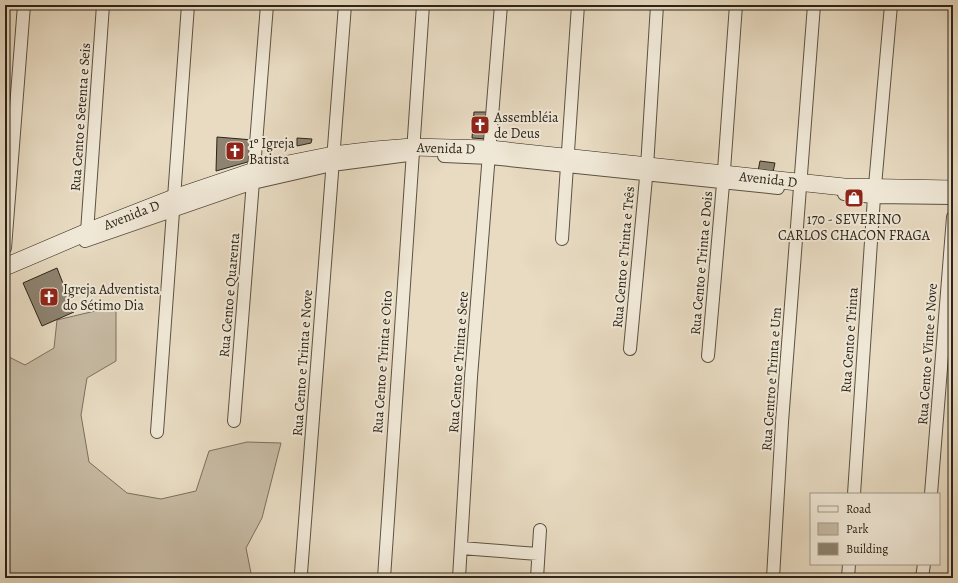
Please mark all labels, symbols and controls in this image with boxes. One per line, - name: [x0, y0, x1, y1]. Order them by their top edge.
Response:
- street label: Rua Cento e Setenta e Seis: [66, 42, 95, 192]
- place label: Assembléia de Deus: [493, 108, 559, 143]
- church icon: Assembléia de Deus: [469, 114, 491, 136]
- place label: 1º Igreja Batista: [249, 134, 295, 169]
- street label: Avenida D: [415, 138, 476, 159]
- church icon: 1º Igreja Batista: [224, 140, 246, 162]
- street label: Avenida D: [737, 167, 799, 192]
- street label: Rua Cento e Trinta e Três: [608, 185, 639, 329]
- shop icon: 170 - SEVERINO CARLOS CHACON FRAGA: [843, 187, 865, 209]
- street label: Rua Cento e Trinta e Dois: [686, 190, 717, 336]
- street label: Avenida D: [100, 195, 163, 235]
- place label: 170 - SEVERINO CARLOS CHACON FRAGA: [778, 210, 931, 245]
- street label: Rua Cento e Quarenta: [215, 231, 244, 358]
- place label: Igreja Adventista do Sétimo Dia: [63, 280, 160, 315]
- street label: Rua Cento e Vinte e Nove: [913, 283, 942, 426]
- church icon: Igreja Adventista do Sétimo Dia: [38, 286, 60, 308]
- street label: Rua Cento e Trinta: [836, 286, 863, 394]
- street label: Rua Cento e Trinta e Nove: [288, 289, 317, 437]
- street label: Rua Cento e Trinta e Oito: [368, 290, 397, 434]
- street label: Rua Cento e Trinta e Sete: [444, 290, 473, 434]
- street label: Rua Centro e Trinta e Um: [757, 306, 786, 452]
- legend: [810, 493, 940, 565]
- text: Road: [846, 501, 872, 517]
- text: Park: [846, 521, 869, 537]
- text: Building: [846, 541, 888, 557]

